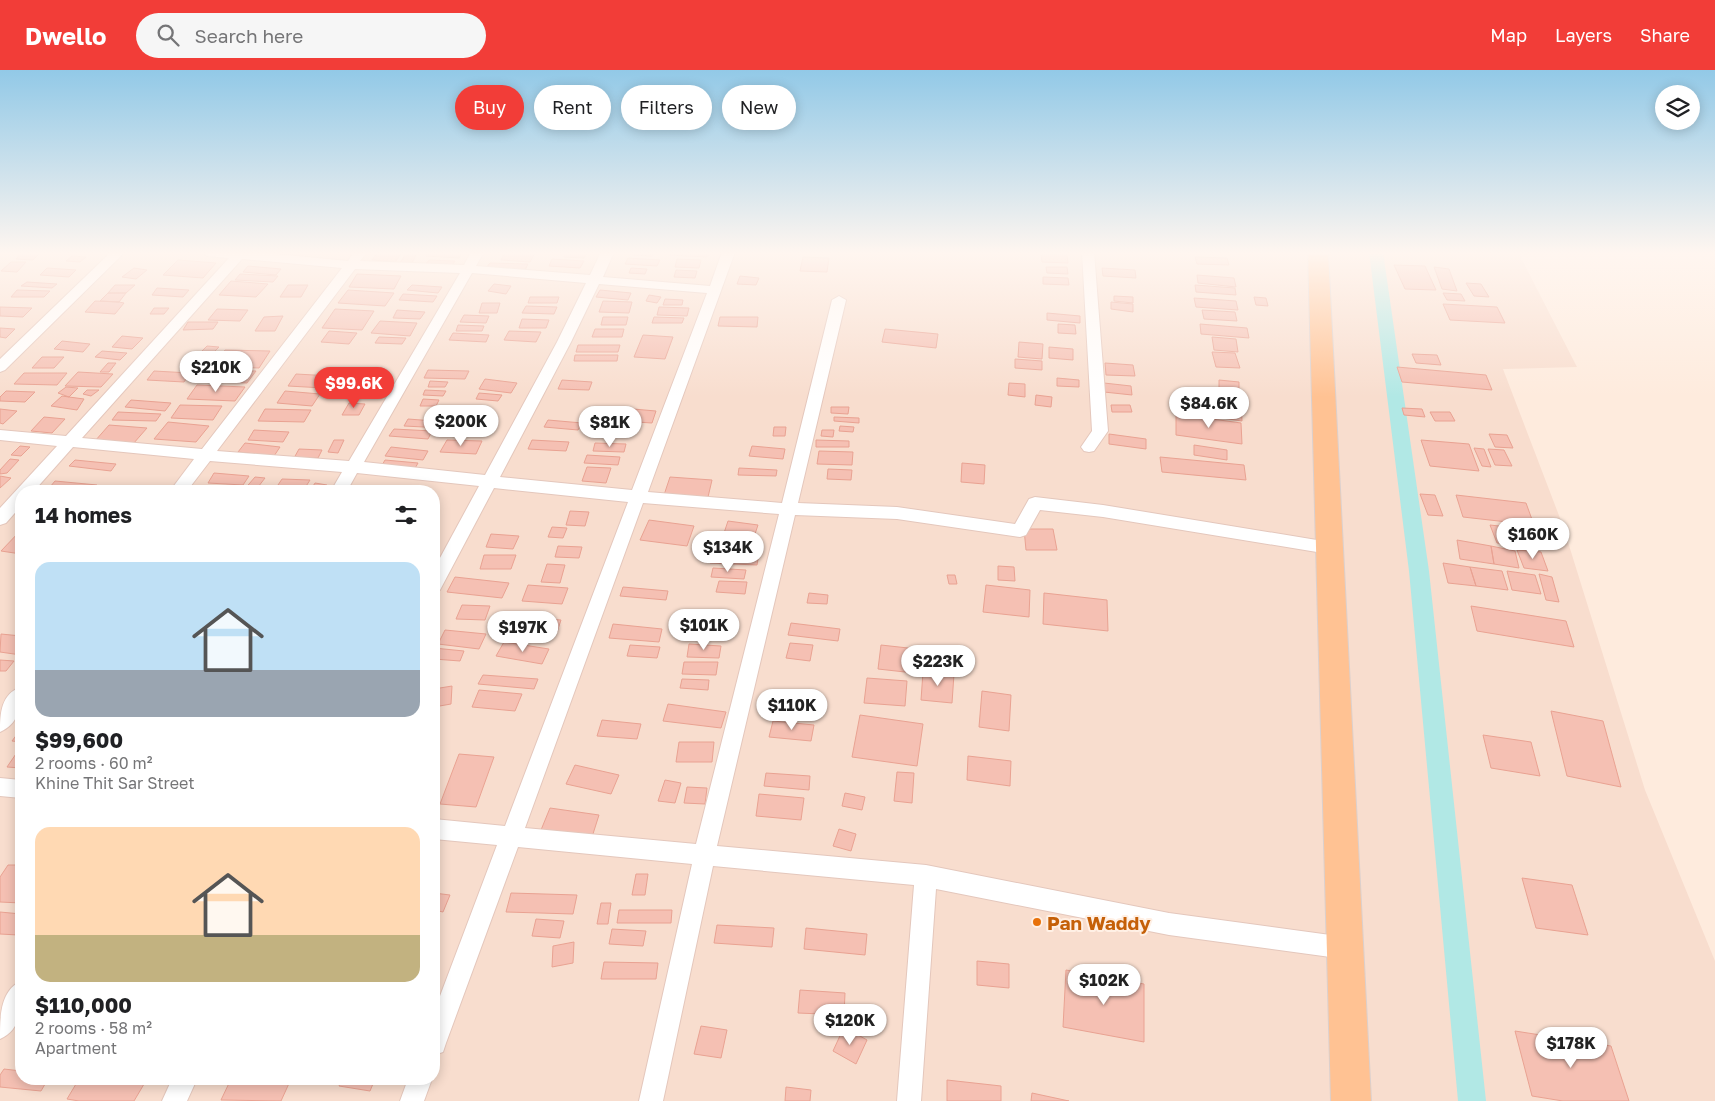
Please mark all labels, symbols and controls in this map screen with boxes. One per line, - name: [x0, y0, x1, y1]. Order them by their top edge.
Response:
- search box: [136, 13, 486, 58]
- text: Dwello: [25, 21, 106, 50]
- icon: search: [154, 21, 182, 49]
- text: Search here: [194, 24, 303, 47]
- text: Map: [1490, 24, 1527, 46]
- text: Layers: [1555, 24, 1612, 46]
- text: Share: [1640, 24, 1690, 46]
- chip: Buy: [455, 85, 524, 130]
- chip: Rent: [534, 85, 611, 130]
- chip: Filters: [621, 85, 712, 130]
- chip: New: [722, 85, 796, 130]
- map controls: [1655, 85, 1700, 130]
- button: layers: [1655, 85, 1700, 130]
- pin: $210K: [181, 350, 251, 393]
- text: $210K: [191, 357, 241, 377]
- pin: $99.6K: [313, 366, 395, 409]
- text: $99.6K: [325, 373, 383, 393]
- pin: $84.6K: [1168, 386, 1250, 429]
- text: $84.6K: [1180, 393, 1238, 413]
- pin: $200K: [426, 404, 496, 447]
- pin: $81K: [580, 406, 640, 448]
- text: $200K: [435, 411, 487, 431]
- text: $81K: [590, 412, 630, 432]
- icon: filters: [392, 501, 420, 529]
- text: 14 homes: [35, 502, 132, 528]
- pin: $160K: [1498, 518, 1568, 560]
- text: $160K: [1507, 524, 1559, 544]
- pin: $134K: [693, 530, 763, 573]
- text: $134K: [703, 537, 753, 557]
- icon: home: [183, 595, 273, 685]
- pin: $101K: [669, 608, 739, 651]
- pin: $197K: [488, 610, 558, 653]
- text: $101K: [679, 615, 729, 635]
- text: $197K: [498, 617, 548, 637]
- pin: $223K: [903, 644, 973, 687]
- text: $223K: [912, 651, 964, 671]
- pin: $110K: [757, 688, 827, 731]
- text: $110K: [767, 695, 817, 715]
- text: $99,600: [35, 727, 123, 753]
- text: 2 rooms · 60 m²: [35, 753, 153, 773]
- text: Khine Thit Sar Street: [35, 773, 195, 793]
- icon: home: [183, 860, 273, 950]
- place label: Pan Waddy: [1047, 911, 1151, 934]
- marker: Pan Waddy: [1031, 916, 1043, 928]
- pin: $102K: [1069, 964, 1139, 1006]
- text: $102K: [1079, 970, 1129, 990]
- text: $110,000: [35, 992, 132, 1018]
- pin: $120K: [815, 1004, 885, 1046]
- text: $120K: [825, 1010, 875, 1030]
- text: 2 rooms · 58 m²: [35, 1018, 152, 1038]
- pin: $178K: [1536, 1026, 1606, 1069]
- text: $178K: [1546, 1033, 1596, 1053]
- text: Apartment: [35, 1038, 117, 1058]

